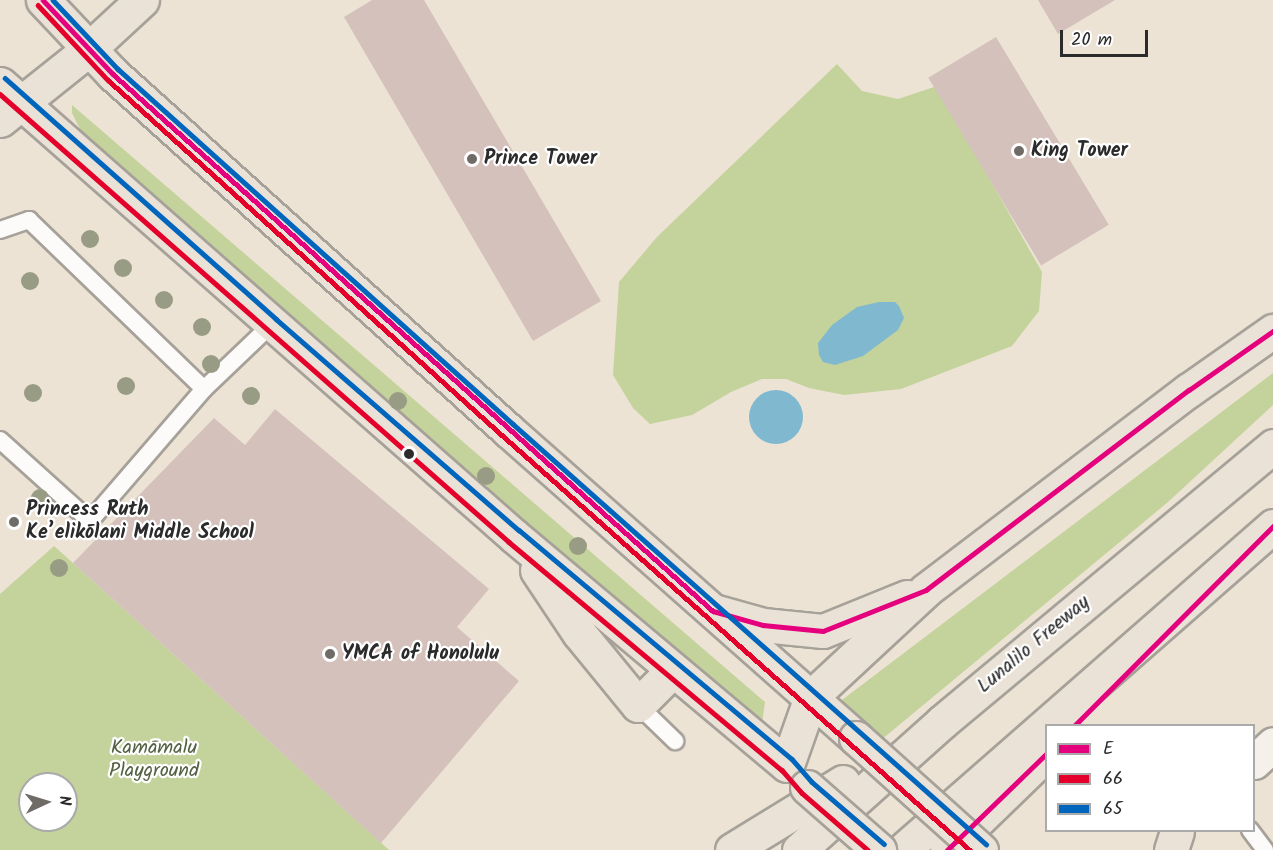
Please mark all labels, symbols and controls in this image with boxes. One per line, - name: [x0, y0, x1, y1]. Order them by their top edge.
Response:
- scale bar: [1063, 18, 1152, 56]
- text: 20 m: [1071, 26, 1112, 55]
- place label: King Tower: [1031, 139, 1128, 163]
- marker: King Tower: [1012, 144, 1026, 158]
- place label: Prince Tower: [484, 147, 597, 171]
- marker: Prince Tower: [465, 152, 479, 166]
- unlabelled marker: [403, 448, 415, 460]
- place label: Princess Ruth Ke’elikōlani Middle School: [26, 498, 254, 545]
- marker: Princess Ruth Ke’elikōlani Middle School: [7, 515, 21, 529]
- street label: Lunalilo Freeway: [973, 591, 1095, 699]
- place label: YMCA of Honolulu: [342, 642, 499, 666]
- marker: YMCA of Honolulu: [323, 647, 337, 661]
- legend: [1045, 724, 1255, 832]
- text: E: [1103, 735, 1114, 764]
- park label: Kamāmalu Playground: [109, 736, 199, 783]
- text: 66: [1103, 765, 1123, 794]
- north arrow: [18, 772, 78, 832]
- text: N: [52, 795, 77, 807]
- text: 65: [1103, 795, 1123, 824]

